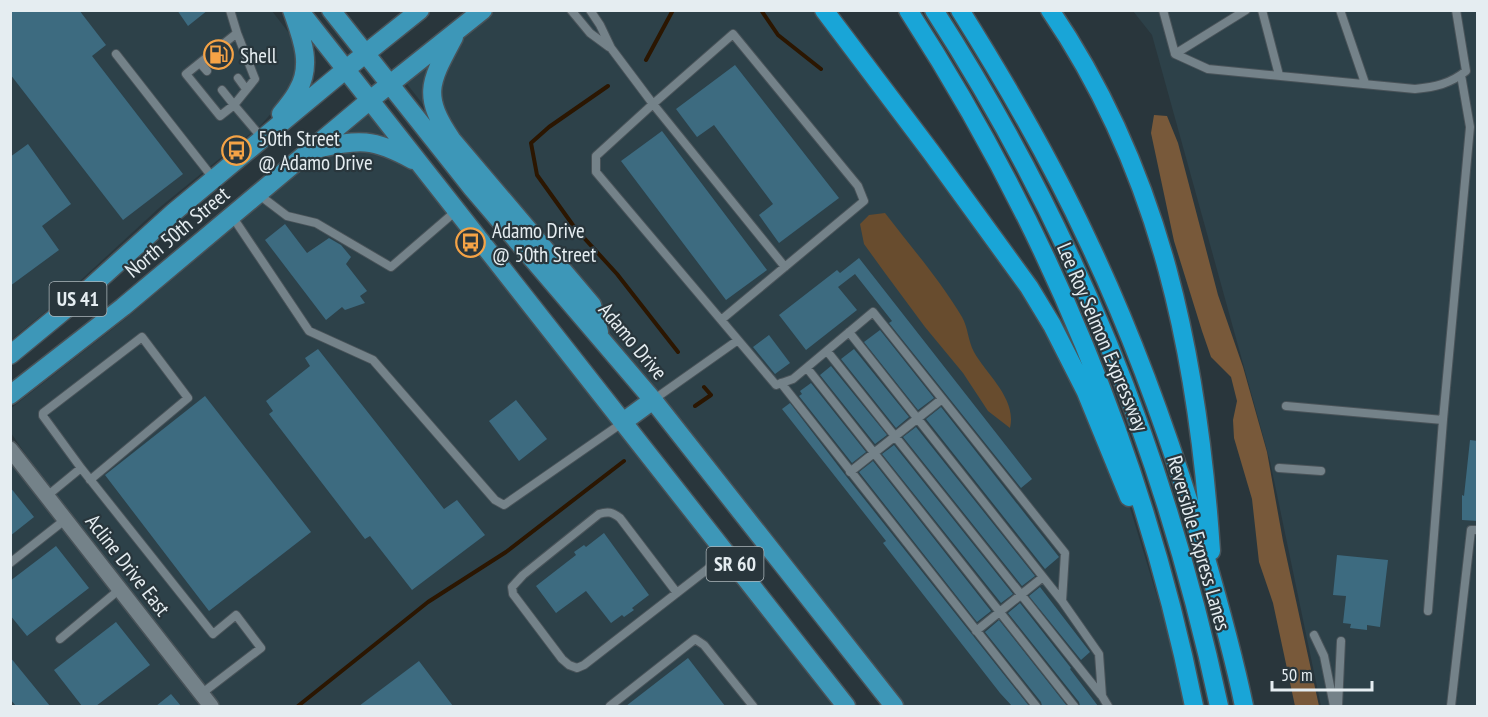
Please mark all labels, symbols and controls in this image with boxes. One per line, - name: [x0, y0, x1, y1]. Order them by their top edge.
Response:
- fuel station icon: Shell: [203, 39, 235, 71]
- place label: Shell: [240, 42, 277, 69]
- place label: 50th Street @ Adamo Drive: [258, 125, 373, 176]
- bus stop icon: 50th Street @ Adamo Drive: [221, 134, 253, 166]
- street label: North 50th Street: [119, 180, 235, 283]
- place label: Adamo Drive @ 50th Street: [492, 217, 597, 268]
- bus stop icon: Adamo Drive @ 50th Street: [455, 226, 487, 258]
- street label: Lee Roy Selmon Expressway: [1051, 239, 1155, 436]
- road number: US 41: [50, 282, 106, 316]
- street label: Adamo Drive: [593, 297, 673, 385]
- street label: Reversible Express Lanes: [1161, 452, 1237, 634]
- street label: Acline Drive East: [80, 509, 176, 621]
- road number: SR 60: [706, 547, 764, 581]
- scale bar: [1272, 654, 1372, 692]
- text: 50 m: [1281, 663, 1313, 686]

